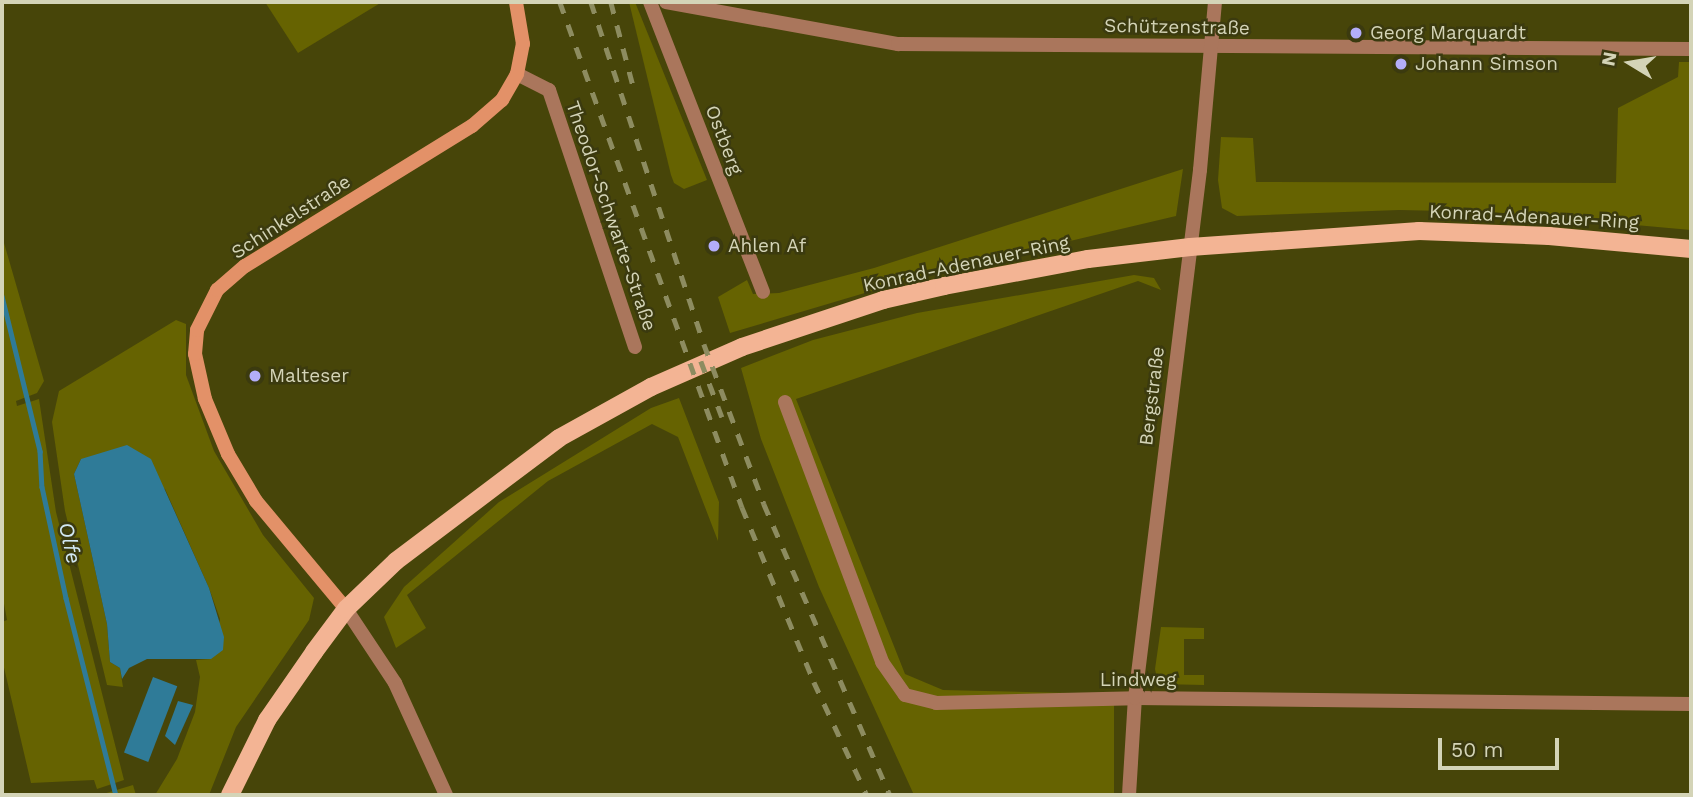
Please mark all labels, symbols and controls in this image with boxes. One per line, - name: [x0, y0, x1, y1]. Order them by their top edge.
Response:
- street label: Schützenstraße: [1104, 14, 1250, 40]
- place label: Georg Marquardt: [1370, 22, 1526, 44]
- marker: Georg Marquardt: [1348, 25, 1364, 41]
- north arrow: [1595, 28, 1665, 98]
- text: N: [1596, 50, 1622, 68]
- place label: Johann Simson: [1415, 53, 1558, 75]
- marker: Johann Simson: [1393, 56, 1409, 72]
- street label: Theodor-Schwarte-Straße: [561, 98, 661, 334]
- street label: Ostberg: [700, 102, 748, 178]
- street label: Schinkelstraße: [227, 170, 355, 264]
- street label: Konrad-Adenauer-Ring: [1428, 200, 1640, 234]
- street label: Konrad-Adenauer-Ring: [861, 231, 1071, 297]
- place label: Ahlen Af: [728, 235, 807, 257]
- marker: Ahlen Af: [706, 238, 722, 254]
- street label: Bergstraße: [1135, 345, 1169, 447]
- place label: Malteser: [269, 365, 349, 387]
- marker: Malteser: [247, 368, 263, 384]
- water label: Olfe: [53, 520, 87, 566]
- street label: Lindweg: [1100, 669, 1176, 691]
- scale bar: [1441, 724, 1562, 768]
- text: 50 m: [1451, 737, 1503, 762]

